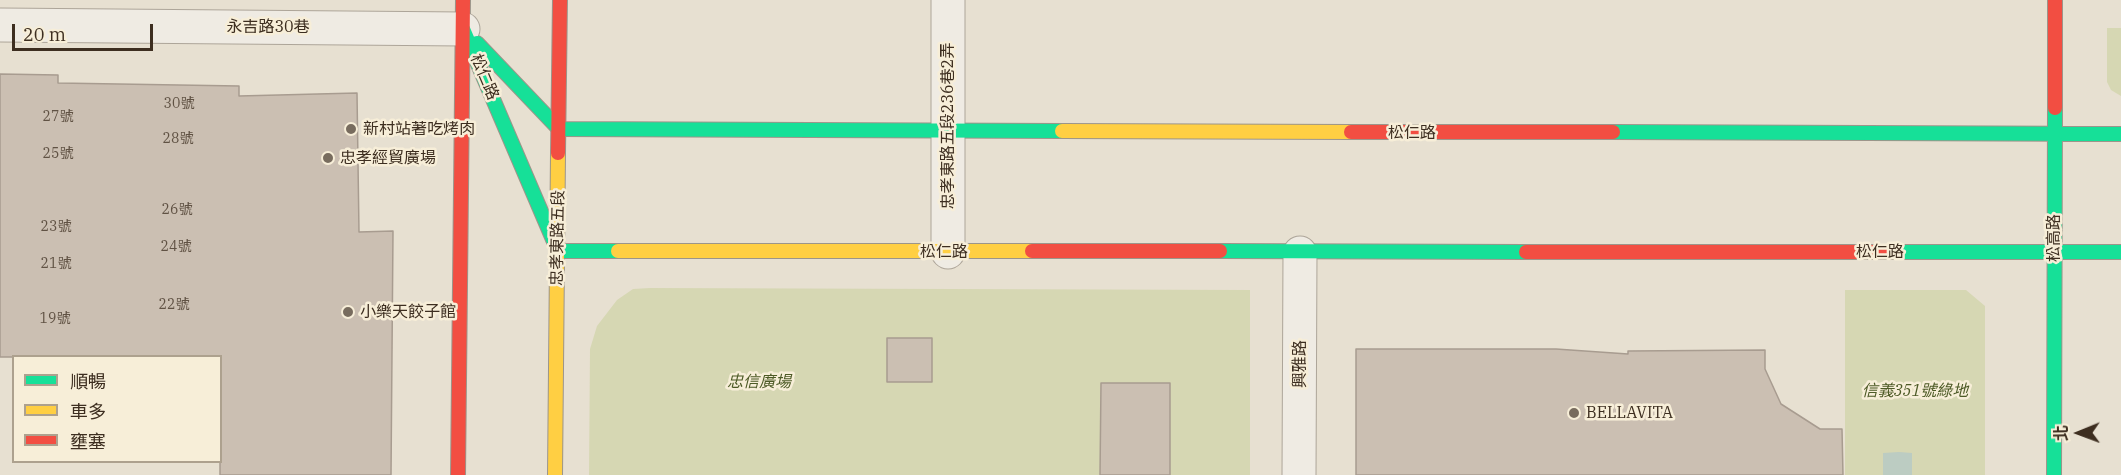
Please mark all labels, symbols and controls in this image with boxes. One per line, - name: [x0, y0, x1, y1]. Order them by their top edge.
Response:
- scale bar: [15, 12, 156, 50]
- street label: 永吉路30巷: [226, 17, 310, 37]
- text: 20 m: [23, 23, 66, 46]
- street label: 忠孝東路五段236巷2弄: [938, 43, 958, 209]
- street label: 松仁路: [466, 51, 502, 103]
- house number: 30號: [164, 96, 194, 112]
- house number: 27號: [43, 109, 73, 125]
- place label: 新村站著吃烤肉: [363, 119, 475, 139]
- marker: 新村站著吃烤肉: [344, 122, 358, 136]
- street label: 松仁路: [1388, 123, 1436, 143]
- house number: 28號: [163, 131, 193, 147]
- house number: 25號: [43, 146, 73, 162]
- place label: 忠孝經貿廣場: [340, 148, 436, 168]
- marker: 忠孝經貿廣場: [321, 151, 335, 165]
- street label: 忠孝東路五段: [548, 190, 568, 286]
- house number: 26號: [162, 202, 192, 218]
- street label: 松高路: [2044, 214, 2064, 262]
- house number: 23號: [41, 219, 71, 235]
- house number: 24號: [161, 239, 191, 255]
- street label: 松仁路: [920, 242, 968, 262]
- street label: 松仁路: [1856, 242, 1904, 262]
- house number: 21號: [41, 256, 71, 272]
- house number: 22號: [159, 297, 189, 313]
- place label: 小樂天餃子館: [360, 302, 456, 322]
- marker: 小樂天餃子館: [341, 305, 355, 319]
- house number: 19號: [40, 311, 70, 327]
- street label: 興雅路: [1290, 340, 1310, 388]
- legend: [12, 355, 222, 463]
- text: 順暢: [70, 370, 106, 393]
- park label: 忠信廣場: [727, 372, 791, 392]
- park label: 信義351號綠地: [1862, 381, 1968, 401]
- text: 車多: [70, 400, 106, 423]
- place label: BELLAVITA: [1586, 403, 1673, 423]
- north arrow: [2049, 403, 2109, 463]
- marker: BELLAVITA: [1567, 406, 1581, 420]
- text: 北: [2051, 425, 2071, 442]
- text: 壅塞: [70, 430, 106, 453]

